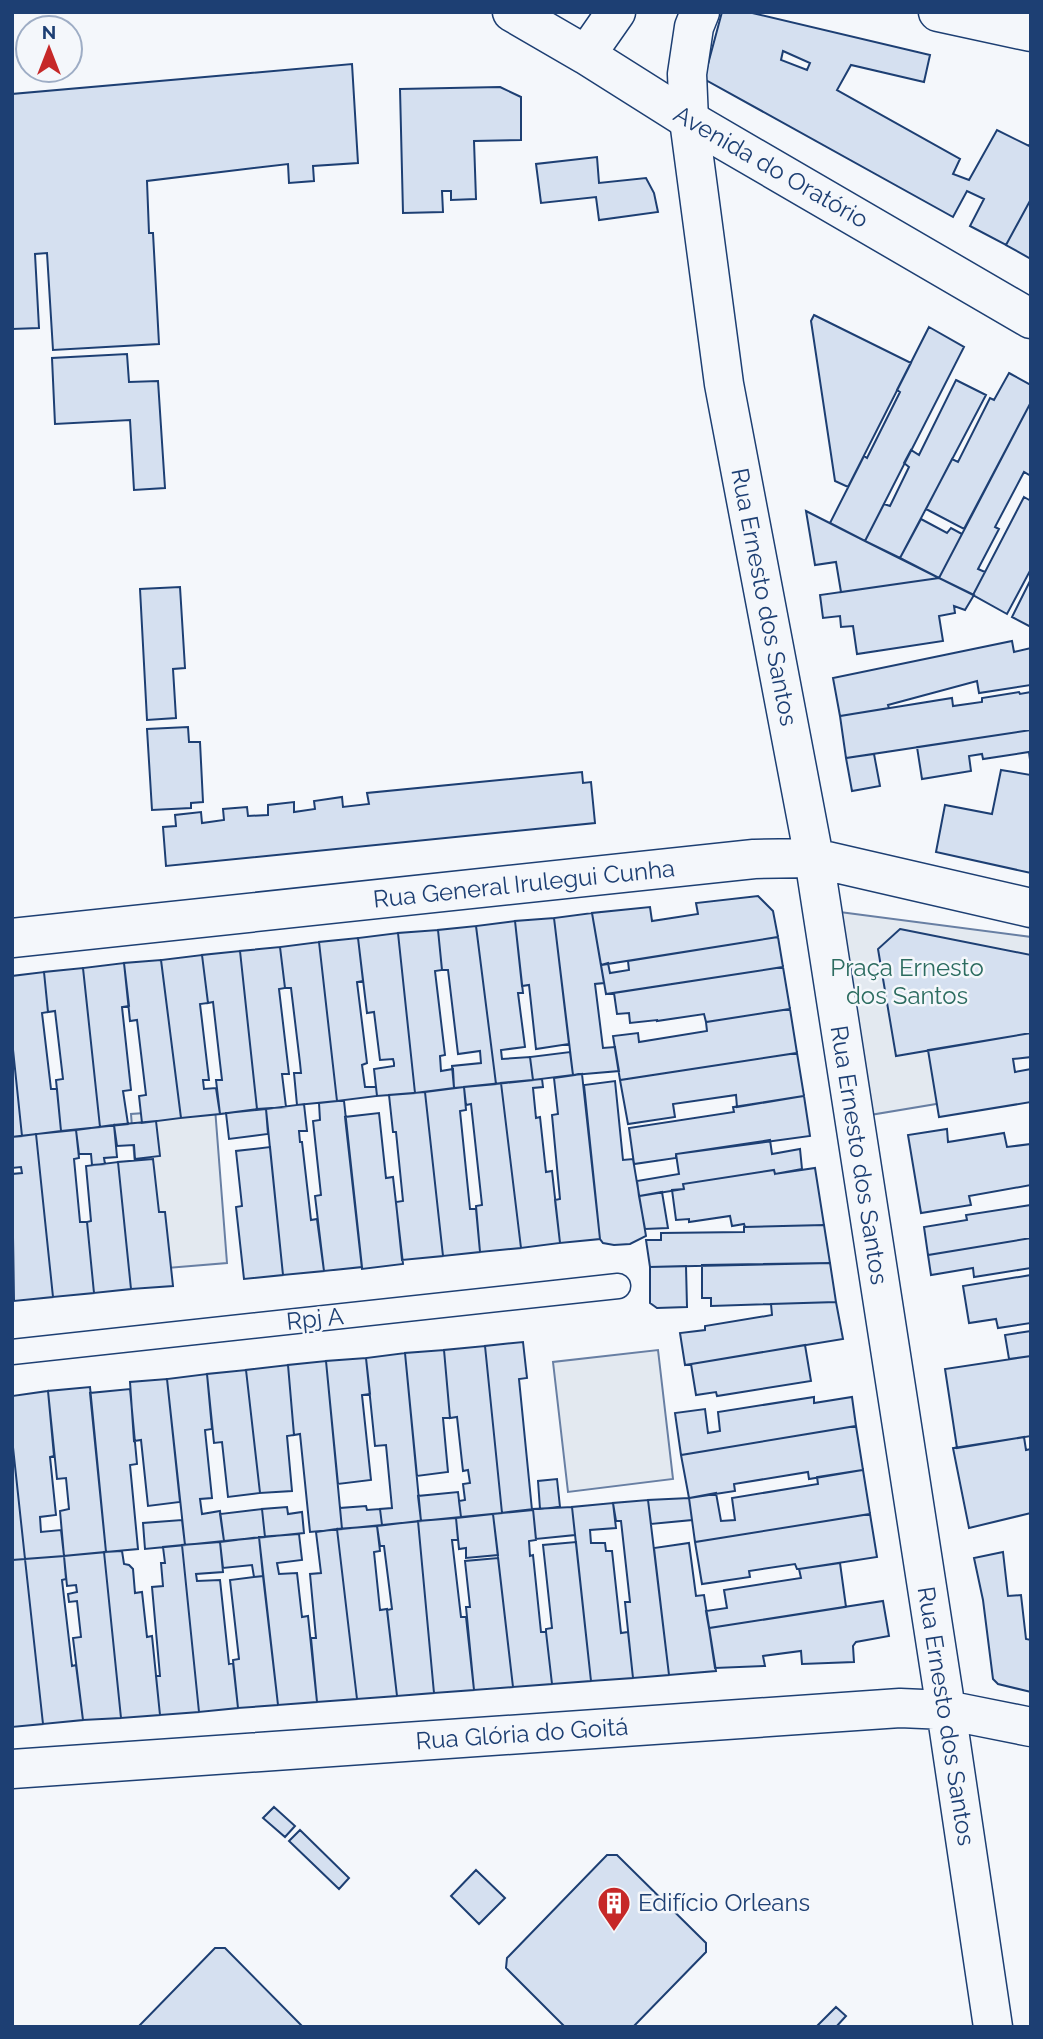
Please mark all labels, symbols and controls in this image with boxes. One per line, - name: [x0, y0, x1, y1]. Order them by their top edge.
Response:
- north arrow: [14, 14, 84, 84]
- text: N: [42, 21, 56, 43]
- street label: Avenida do Oratório: [669, 99, 874, 234]
- street label: Rua Ernesto dos Santos: [725, 466, 804, 728]
- street label: Rua General Irulegui Cunha: [372, 853, 676, 914]
- park label: Praça Ernesto dos Santos: [830, 953, 984, 1010]
- street label: Rua Ernesto dos Santos: [825, 1023, 894, 1287]
- street label: Rpj A: [285, 1301, 345, 1336]
- street label: Rua Ernesto dos Santos: [912, 1584, 981, 1848]
- street label: Rua Glória do Goitá: [415, 1712, 629, 1755]
- building icon: Edifício Orleans: [595, 1884, 633, 1933]
- place label: Edifício Orleans: [638, 1888, 810, 1917]

